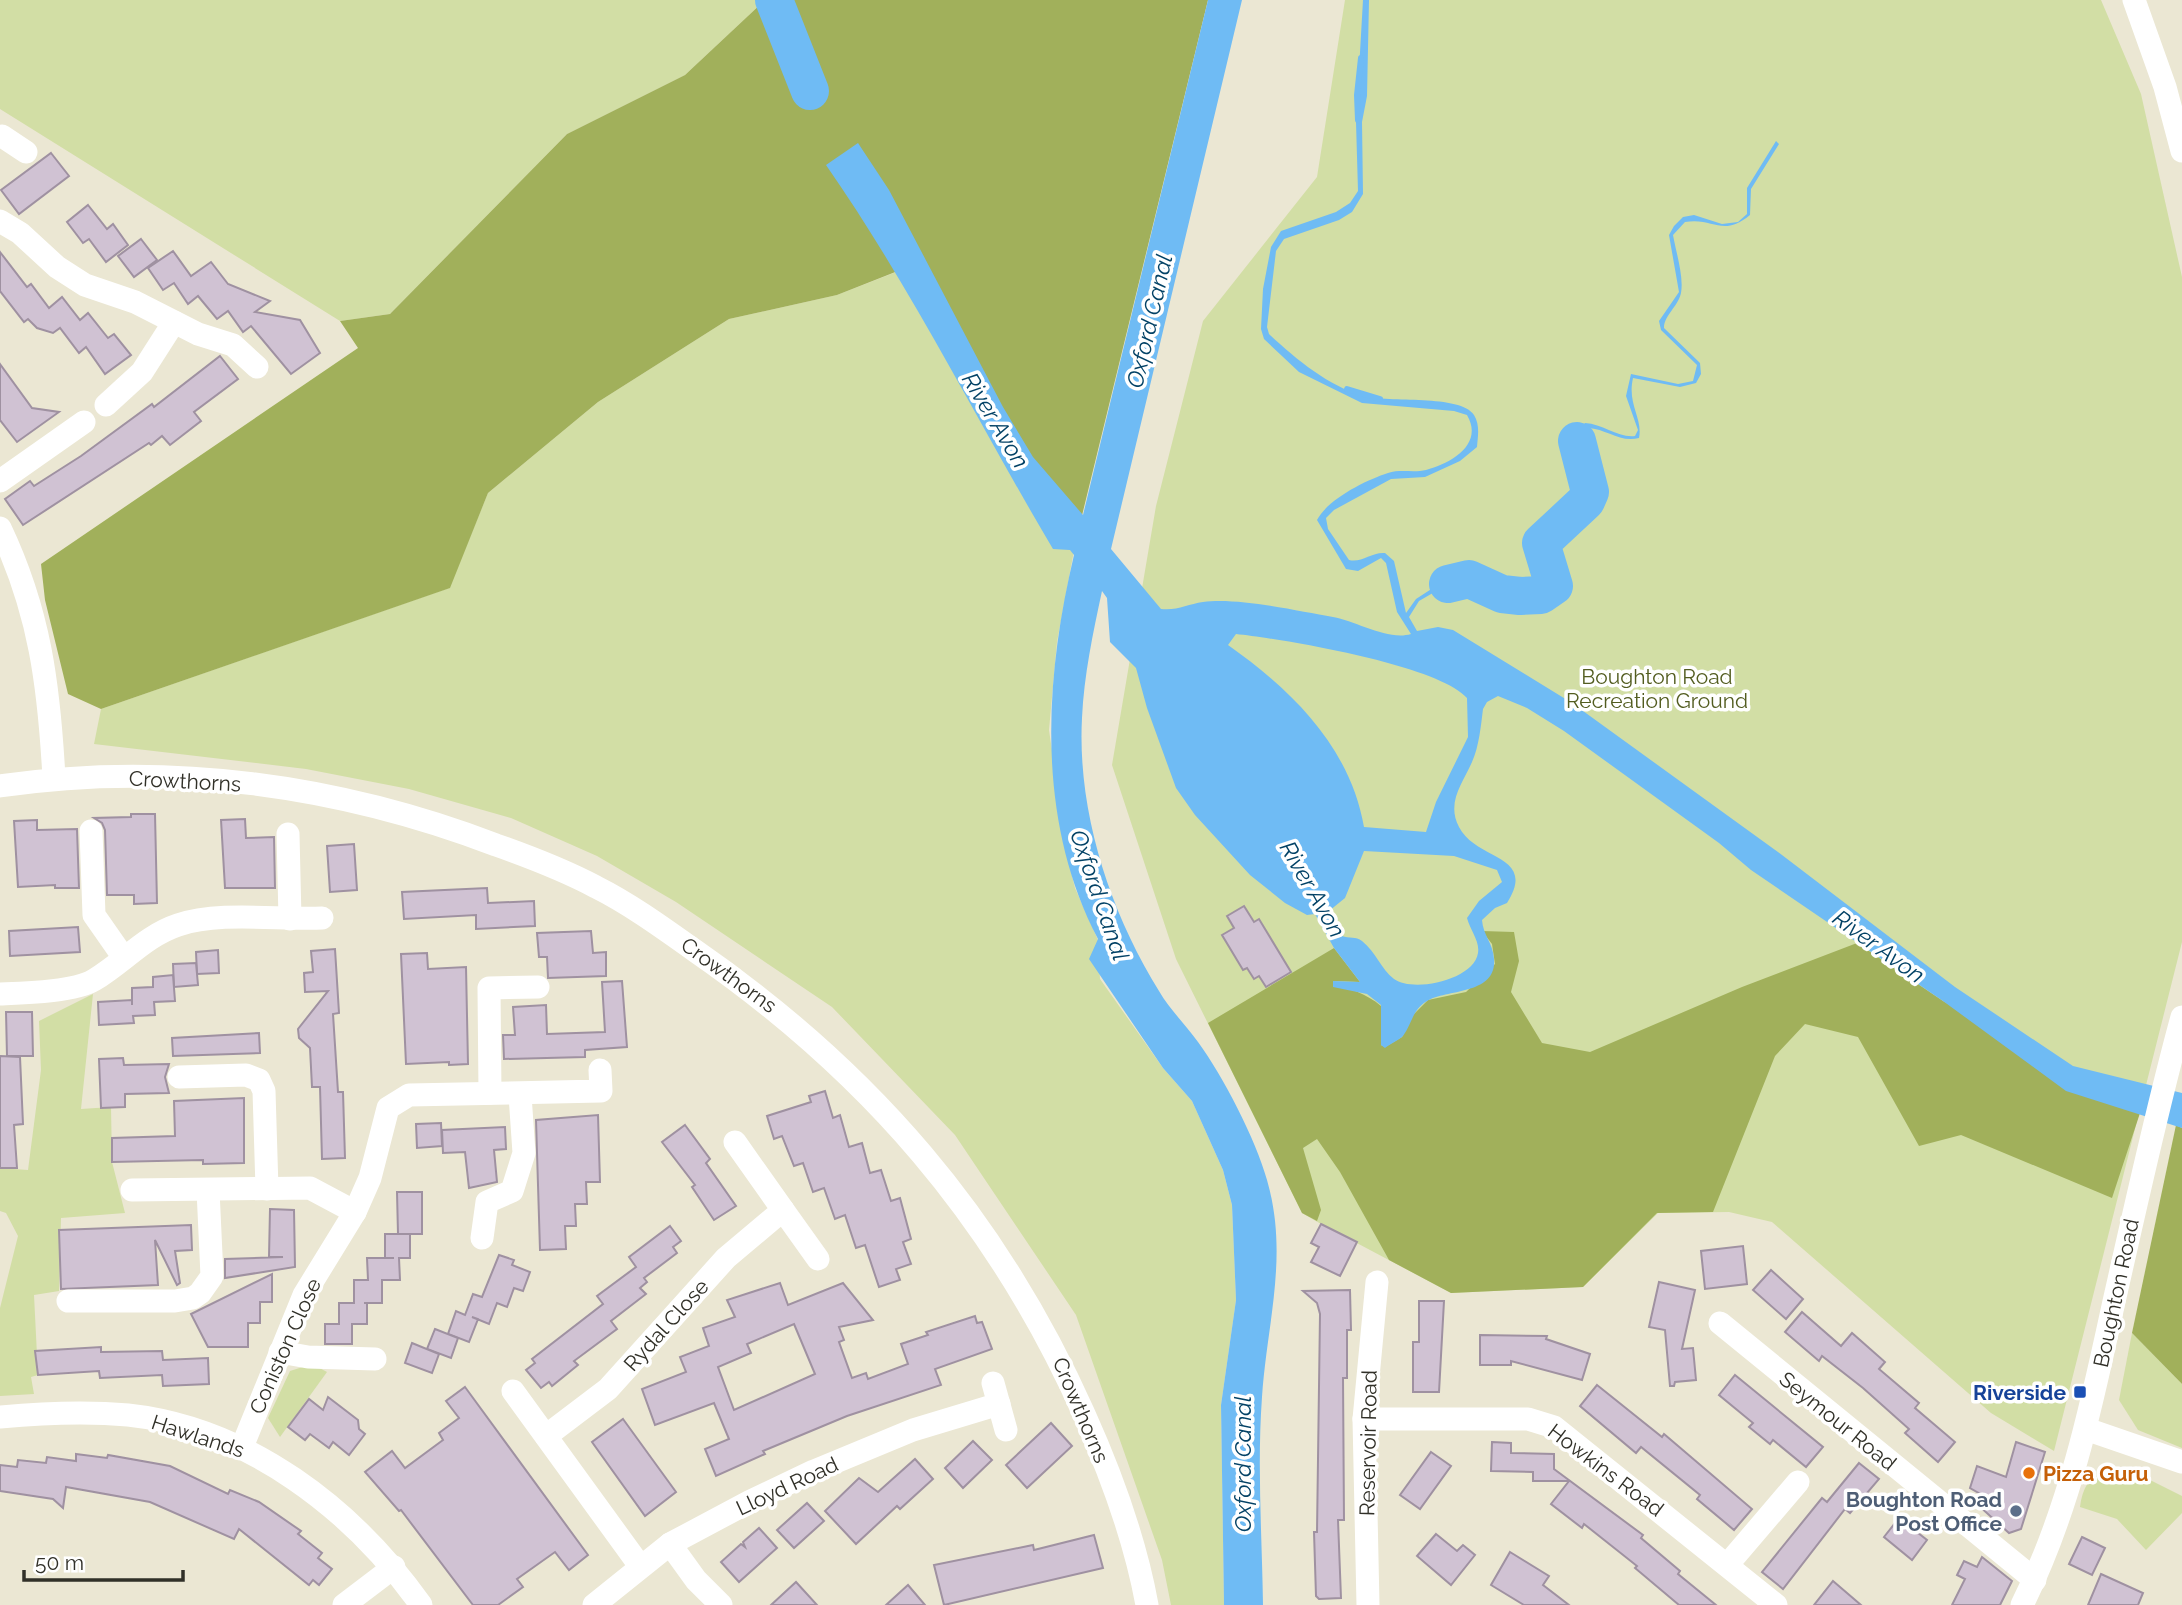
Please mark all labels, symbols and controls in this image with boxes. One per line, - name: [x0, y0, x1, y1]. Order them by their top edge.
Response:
- water label: Oxford Canal: [1121, 252, 1177, 390]
- water label: River Avon: [957, 367, 1035, 473]
- park label: Boughton Road Recreation Ground: [1566, 664, 1748, 713]
- street label: Crowthorns: [128, 766, 242, 796]
- water label: Oxford Canal: [1065, 826, 1135, 964]
- water label: River Avon: [1275, 836, 1351, 942]
- water label: River Avon: [1828, 904, 1930, 988]
- street label: Crowthorns: [676, 932, 782, 1018]
- street label: Boughton Road: [2088, 1216, 2144, 1370]
- street label: Coniston Close: [244, 1274, 326, 1418]
- street label: Rydal Close: [618, 1274, 714, 1376]
- street label: Crowthorns: [1048, 1353, 1114, 1467]
- street label: Seymour Road: [1775, 1366, 1901, 1476]
- street label: Reservoir Road: [1354, 1370, 1382, 1516]
- place label: Riverside: [1973, 1380, 2066, 1405]
- marker: Riverside: [2072, 1384, 2088, 1400]
- water label: Oxford Canal: [1229, 1396, 1256, 1532]
- street label: Hawlands: [148, 1409, 248, 1463]
- street label: Howkins Road: [1543, 1418, 1669, 1522]
- street label: Lloyd Road: [732, 1451, 842, 1521]
- place label: Pizza Guru: [2043, 1461, 2149, 1486]
- marker: Pizza Guru: [2021, 1465, 2037, 1481]
- place label: Boughton Road Post Office: [1846, 1487, 2002, 1536]
- marker: Boughton Road Post Office: [2008, 1503, 2024, 1519]
- scale bar: [24, 1538, 184, 1582]
- text: 50 m: [35, 1550, 84, 1575]

